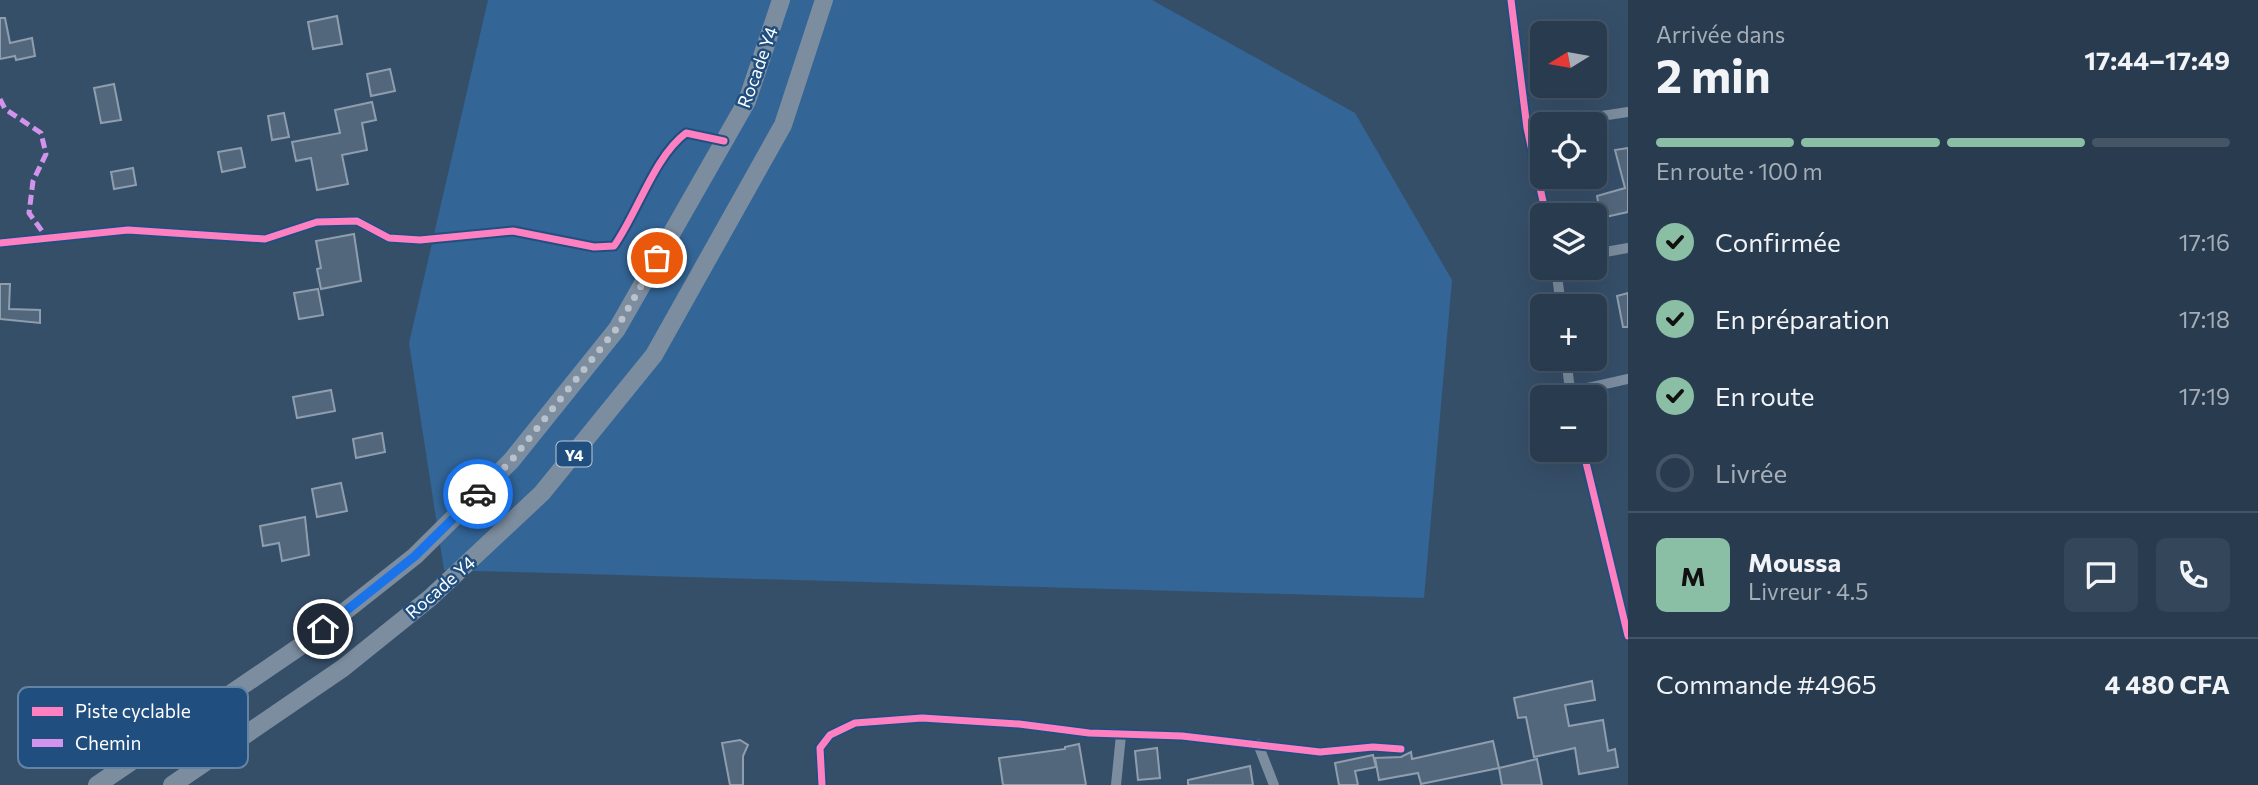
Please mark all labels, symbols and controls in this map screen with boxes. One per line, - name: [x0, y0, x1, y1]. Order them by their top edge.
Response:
- text: Arrivée dans: [1656, 20, 1785, 48]
- north arrow: [1530, 21, 1606, 98]
- map controls: [1530, 21, 1607, 462]
- street label: Rocade Y4: [732, 23, 782, 111]
- text: 17:44–17:49: [2084, 44, 2230, 75]
- text: 2 min: [1656, 46, 1771, 102]
- button: locate: [1530, 112, 1607, 189]
- text: En route · 100 m: [1656, 157, 1823, 185]
- button: layers: [1530, 203, 1607, 280]
- icon: check: [1656, 223, 1694, 261]
- text: Confirmée: [1715, 226, 1841, 257]
- pin: [627, 228, 687, 288]
- text: 17:16: [2179, 228, 2230, 256]
- icon: bag: [638, 239, 676, 277]
- button: +: [1530, 294, 1607, 371]
- icon: check: [1656, 300, 1694, 338]
- text: En préparation: [1715, 303, 1890, 334]
- text: 17:18: [2179, 305, 2230, 333]
- icon: check: [1656, 377, 1694, 415]
- text: En route: [1715, 380, 1815, 411]
- text: 17:19: [2179, 382, 2230, 410]
- button: −: [1530, 385, 1607, 462]
- road number: Y4: [556, 442, 592, 467]
- text: Livrée: [1715, 457, 1787, 488]
- courier: [443, 459, 513, 529]
- icon: car: [459, 475, 497, 513]
- button: chat: [2064, 538, 2138, 612]
- button: phone: [2156, 538, 2230, 612]
- text: Moussa: [1748, 546, 1841, 577]
- street label: Rocade Y4: [401, 551, 479, 623]
- text: M: [1680, 560, 1706, 591]
- text: Livreur · 4.5: [1748, 577, 1868, 605]
- pin: [293, 599, 353, 659]
- icon: home: [304, 610, 342, 648]
- text: Commande #4965: [1656, 668, 1877, 699]
- text: 4 480 CFA: [2104, 668, 2230, 699]
- legend: [18, 687, 248, 768]
- text: Piste cyclable: [75, 699, 191, 722]
- text: Chemin: [75, 731, 141, 754]

